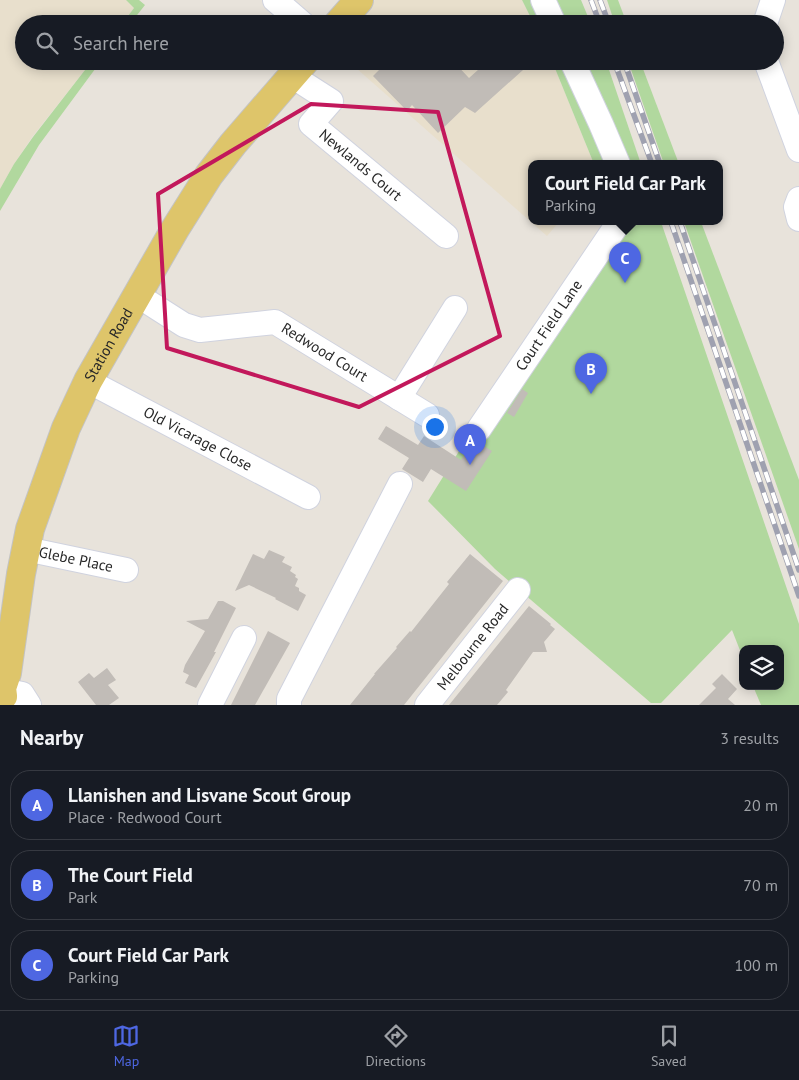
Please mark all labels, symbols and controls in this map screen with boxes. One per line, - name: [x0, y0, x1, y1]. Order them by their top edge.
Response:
- search box: [15, 15, 784, 70]
- icon: search: [33, 29, 61, 57]
- text: Search here: [73, 31, 169, 55]
- street label: Newlands Court: [315, 125, 406, 204]
- popup: [528, 160, 723, 225]
- text: Court Field Car Park: [545, 171, 706, 195]
- text: Parking: [545, 195, 596, 215]
- pin: C: [609, 242, 641, 283]
- street label: Court Field Lane: [511, 276, 586, 374]
- street label: Station Road: [80, 305, 137, 385]
- street label: Redwood Court: [278, 318, 371, 386]
- pin: B: [575, 353, 607, 394]
- street label: Old Vicarage Close: [140, 402, 256, 475]
- your location: [422, 414, 448, 440]
- pin: A: [454, 424, 486, 465]
- street label: Glebe Place: [37, 542, 115, 576]
- street label: Melbourne Road: [433, 600, 513, 694]
- map controls: [739, 645, 784, 690]
- button: layers: [739, 645, 784, 690]
- text: Nearby: [20, 724, 83, 751]
- text: 3 results: [720, 728, 779, 748]
- text: Llanishen and Lisvane Scout Group: [68, 783, 351, 807]
- text: A: [32, 795, 42, 815]
- text: 20 m: [743, 795, 778, 815]
- text: Place · Redwood Court: [68, 807, 222, 827]
- text: The Court Field: [68, 863, 193, 887]
- text: B: [32, 875, 42, 895]
- text: 70 m: [743, 875, 778, 895]
- text: Park: [68, 887, 97, 907]
- text: Court Field Car Park: [68, 943, 229, 967]
- text: C: [33, 955, 41, 975]
- text: 100 m: [735, 955, 778, 975]
- text: Parking: [68, 967, 119, 987]
- tab: Map: [112, 1022, 140, 1070]
- tab: Directions: [365, 1022, 426, 1070]
- tab: Saved: [651, 1022, 687, 1070]

